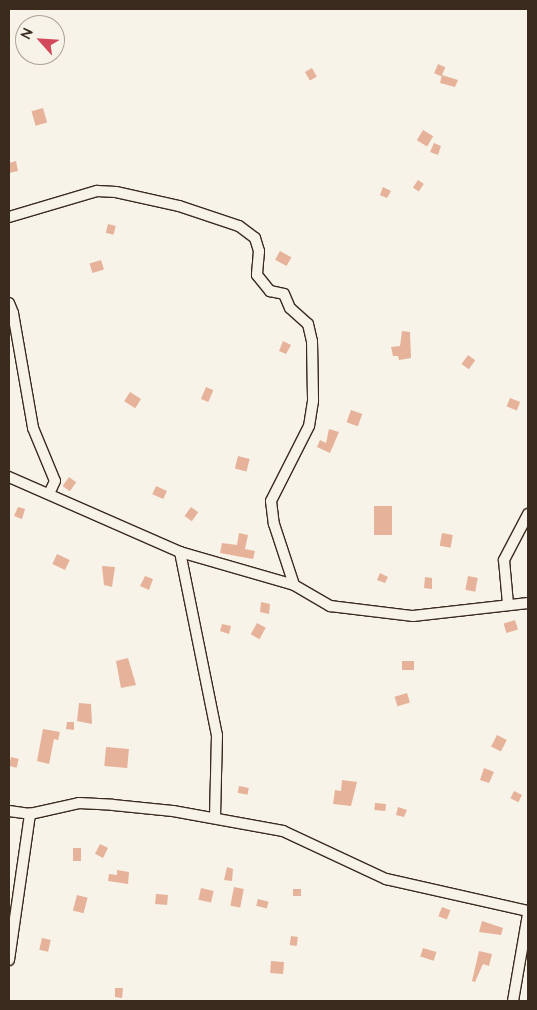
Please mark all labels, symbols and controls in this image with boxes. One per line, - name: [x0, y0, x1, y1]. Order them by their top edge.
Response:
- north arrow: [15, 15, 65, 65]
- text: N: [17, 26, 38, 42]

